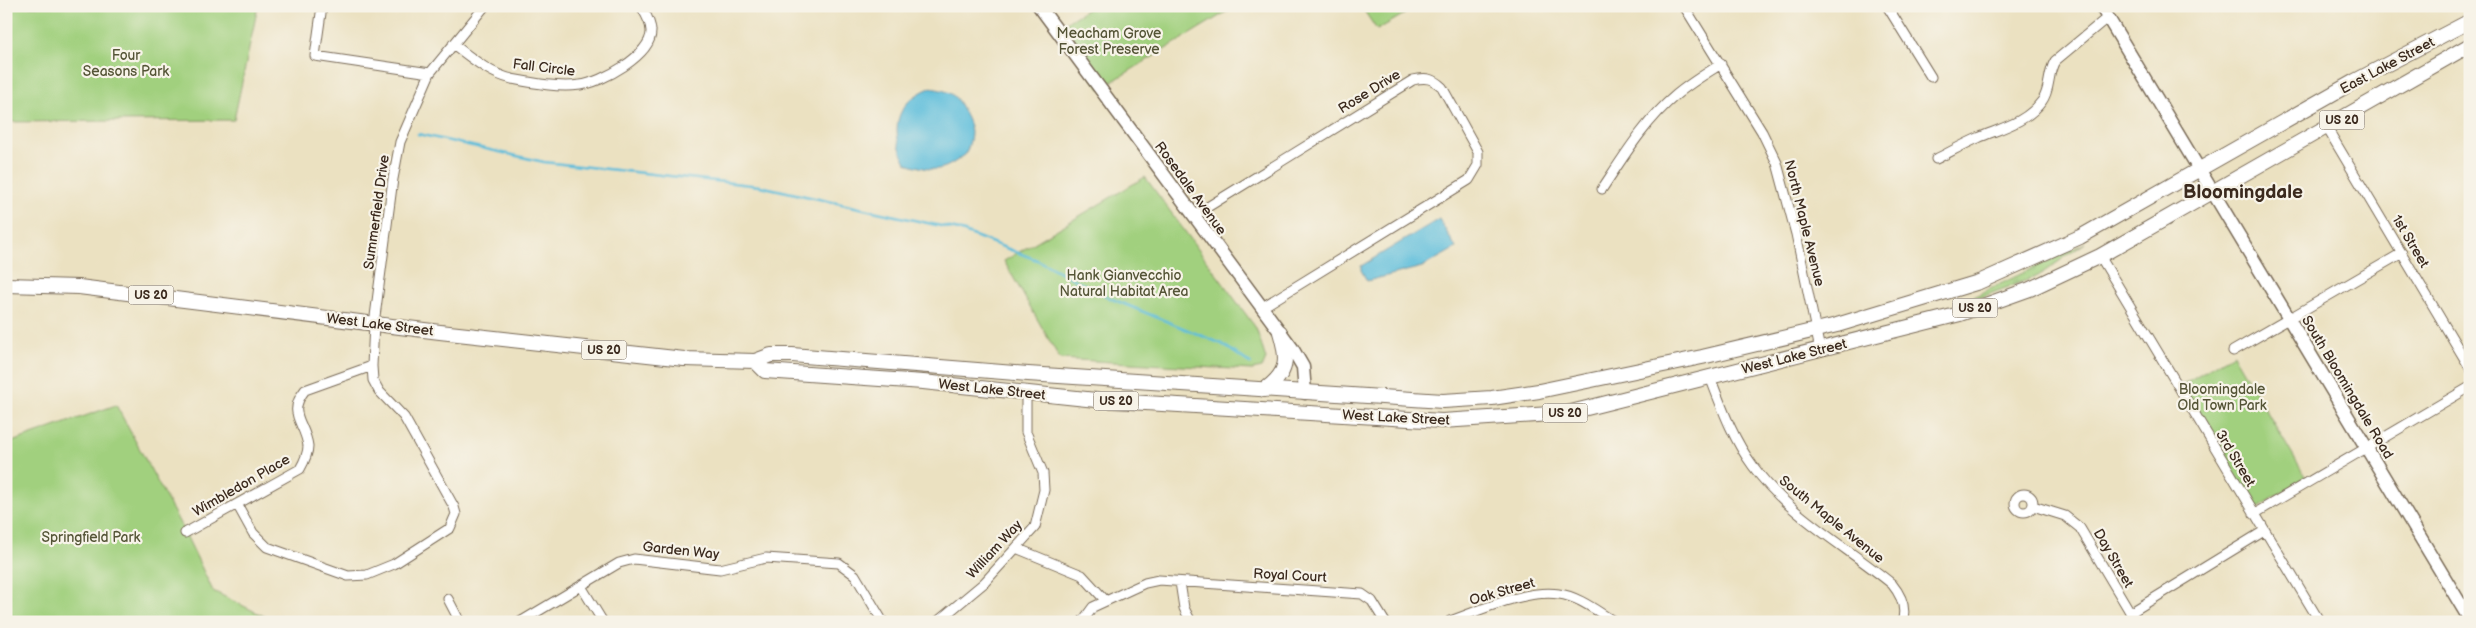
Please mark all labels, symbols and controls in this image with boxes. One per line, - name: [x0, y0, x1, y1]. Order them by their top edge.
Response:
- park label: Meacham Grove Forest Preserve: [1057, 25, 1161, 58]
- street label: East Lake Street: [2337, 33, 2438, 97]
- park label: Four Seasons Park: [83, 47, 169, 80]
- street label: Fall Circle: [512, 55, 576, 80]
- street label: Rose Drive: [1335, 66, 1403, 117]
- road number: US 20: [2320, 110, 2364, 130]
- street label: Rosedale Avenue: [1151, 138, 1230, 238]
- street label: Summerfield Drive: [360, 154, 393, 271]
- street label: North Maple Avenue: [1781, 158, 1828, 288]
- district label: Bloomingdale: [2183, 181, 2303, 204]
- street label: 1st Street: [2388, 212, 2433, 271]
- park label: Hank Gianvecchio Natural Habitat Area: [1060, 267, 1188, 300]
- road number: US 20: [128, 286, 174, 304]
- road number: US 20: [1952, 298, 1998, 318]
- street label: West Lake Street: [325, 309, 435, 340]
- street label: South Bloomingdale Road: [2298, 313, 2397, 462]
- street label: West Lake Street: [1740, 335, 1849, 378]
- road number: US 20: [582, 340, 626, 360]
- street label: West Lake Street: [938, 375, 1047, 404]
- park label: Bloomingdale Old Town Park: [2177, 381, 2267, 414]
- road number: US 20: [1094, 392, 1138, 411]
- road number: US 20: [1542, 403, 1588, 422]
- street label: West Lake Street: [1342, 406, 1451, 429]
- street label: 3rd Street: [2212, 427, 2260, 490]
- street label: Wimbledon Place: [190, 451, 293, 520]
- street label: South Maple Avenue: [1776, 472, 1888, 567]
- street label: William Way: [963, 516, 1026, 582]
- street label: Day Street: [2090, 526, 2138, 591]
- park label: Springfield Park: [42, 529, 141, 546]
- street label: Garden Way: [642, 538, 721, 563]
- street label: Royal Court: [1253, 565, 1328, 586]
- street label: Oak Street: [1467, 574, 1537, 609]

